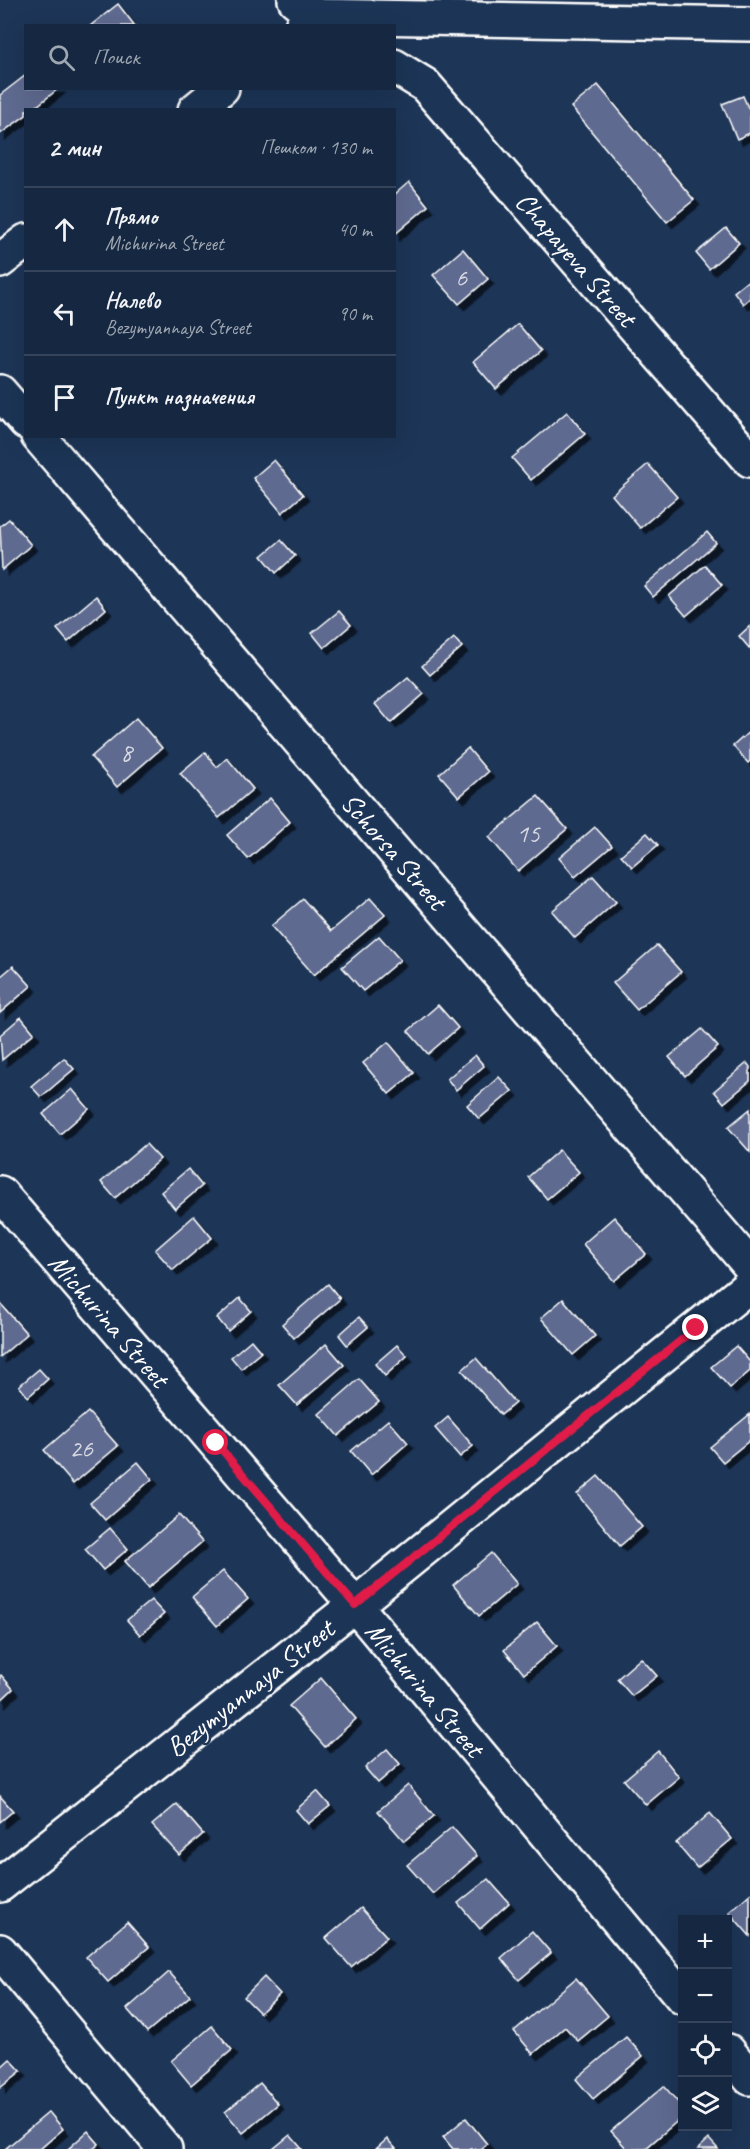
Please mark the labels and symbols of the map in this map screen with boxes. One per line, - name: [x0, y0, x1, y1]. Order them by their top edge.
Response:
- street label: Chapayeva Street: [508, 184, 646, 336]
- house number: 6: [455, 261, 468, 294]
- house number: 8: [120, 736, 134, 769]
- street label: Schorsa Street: [334, 785, 456, 919]
- house number: 15: [516, 817, 541, 850]
- street label: Michurina Street: [41, 1246, 178, 1396]
- route end: [682, 1314, 708, 1340]
- route start: [202, 1429, 228, 1455]
- house number: 26: [69, 1432, 94, 1465]
- street label: Bezymyannaya Street: [159, 1610, 343, 1765]
- street label: Michurina Street: [358, 1614, 494, 1766]

